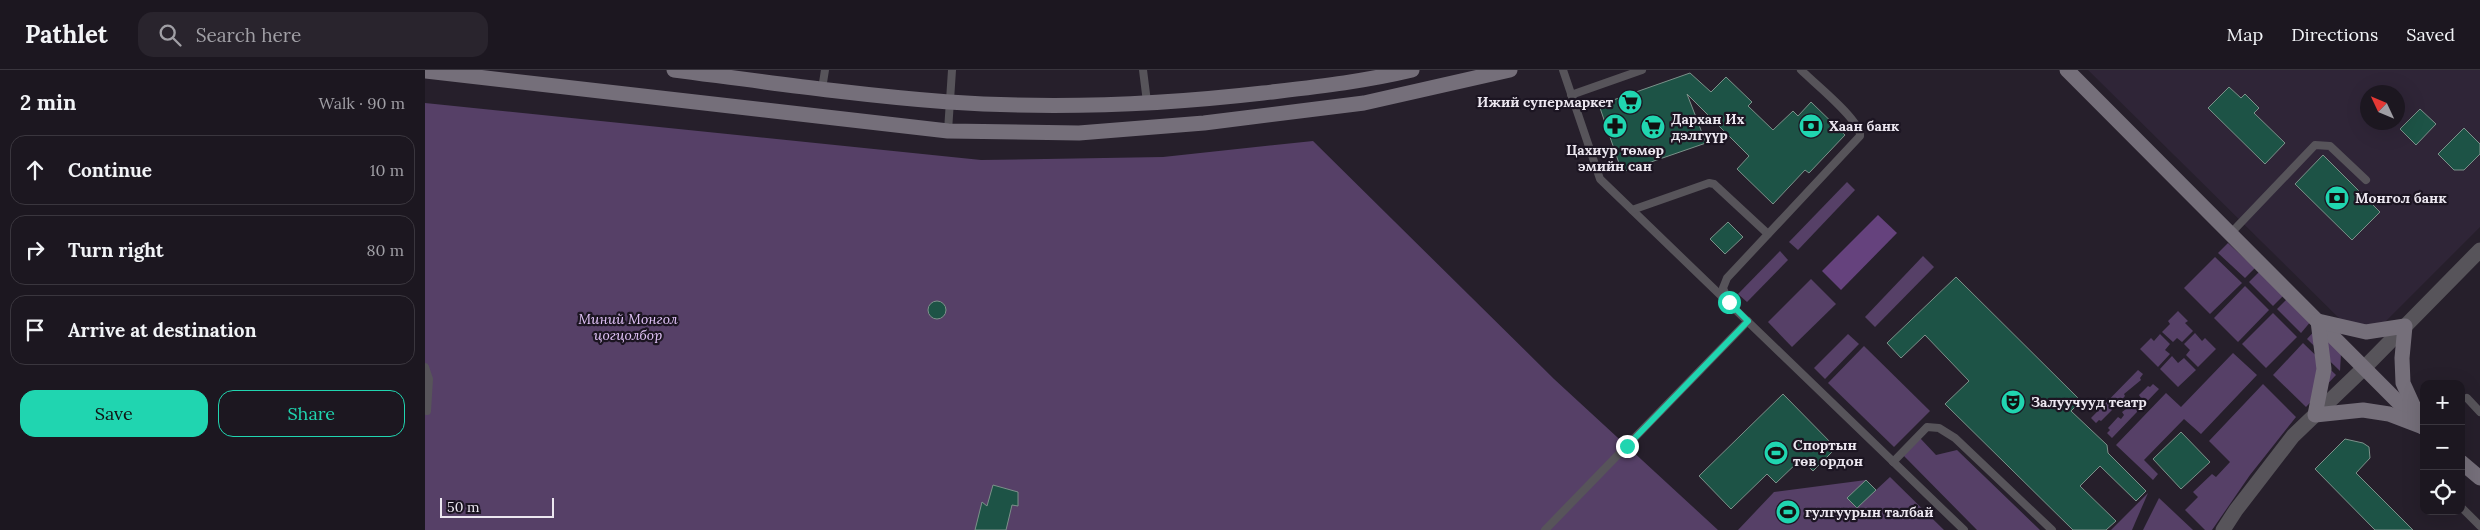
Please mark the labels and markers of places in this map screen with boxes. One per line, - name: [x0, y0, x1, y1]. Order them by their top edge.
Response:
- supermarket icon: Ижий супермаркет: [1617, 89, 1643, 115]
- place label: Ижий супермаркет: [1477, 93, 1614, 111]
- place label: Дархан Их дэлгүүр: [1671, 110, 1745, 144]
- pharmacy icon: Цахиур төмөр эмийн сан: [1602, 113, 1628, 139]
- bank icon: Хаан банк: [1798, 113, 1824, 139]
- supermarket icon: Дархан Их дэлгүүр: [1640, 114, 1666, 140]
- place label: Хаан банк: [1829, 117, 1900, 135]
- place label: Цахиур төмөр эмийн сан: [1566, 141, 1664, 175]
- bank icon: Монгол банк: [2324, 185, 2350, 211]
- place label: Монгол банк: [2355, 189, 2447, 207]
- theatre icon: Залуучууд театр: [2000, 389, 2026, 415]
- place label: Залуучууд театр: [2031, 393, 2147, 411]
- place label: Спортын төв ордон: [1793, 436, 1863, 470]
- sports icon: Спортын төв ордон: [1763, 440, 1789, 466]
- sports icon: гулгуурын талбай: [1775, 499, 1801, 525]
- place label: гулгуурын талбай: [1805, 503, 1933, 521]

